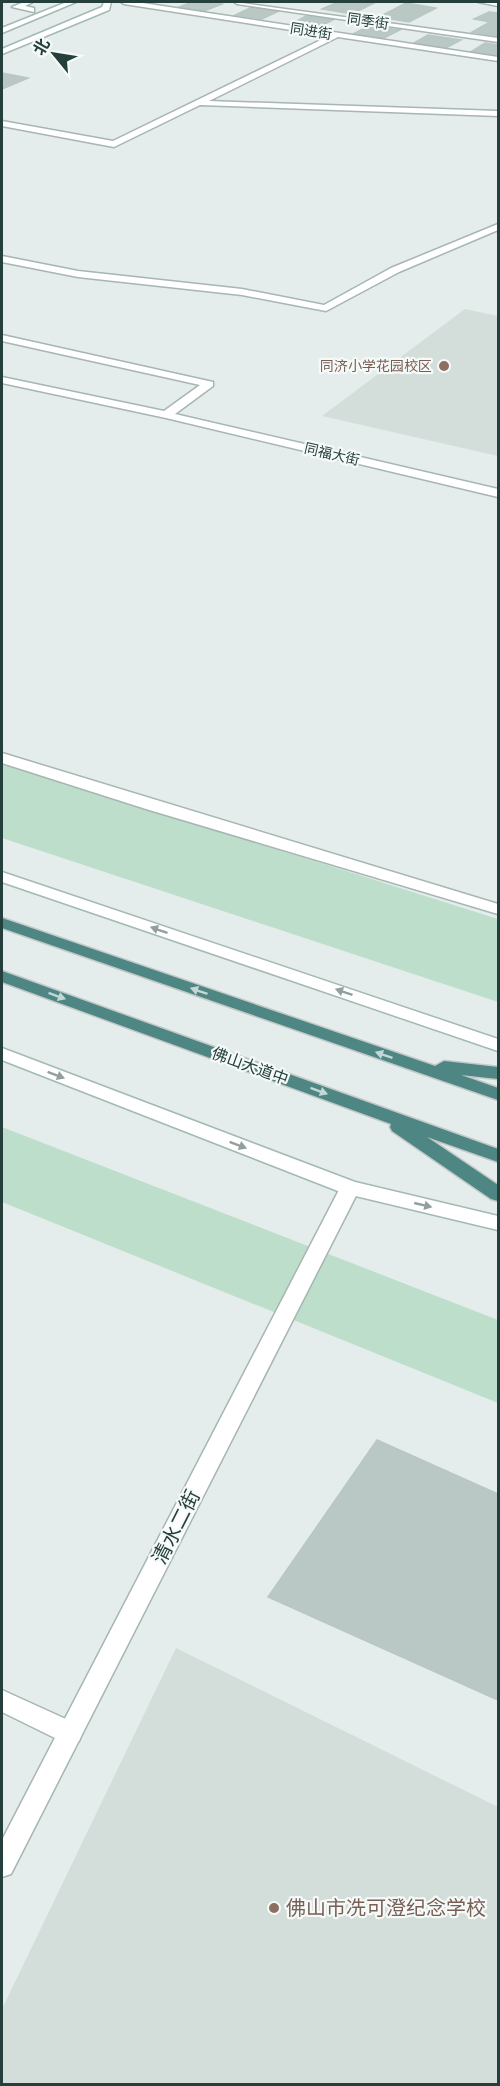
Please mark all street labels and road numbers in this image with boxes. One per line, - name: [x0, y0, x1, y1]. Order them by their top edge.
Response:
- street label: 同季街: [346, 8, 390, 34]
- street label: 同进街: [289, 18, 333, 44]
- street label: 同福大街: [302, 438, 362, 470]
- street label: 佛山大道中: [208, 1042, 292, 1090]
- street label: 清水二街: [145, 1485, 207, 1569]

